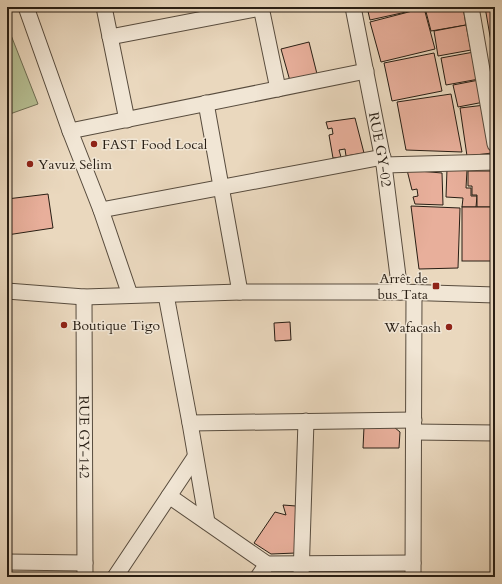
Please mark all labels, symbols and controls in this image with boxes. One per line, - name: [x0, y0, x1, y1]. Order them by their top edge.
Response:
- street label: RUE GY-02: [364, 110, 396, 188]
- place label: FAST Food Local: [102, 135, 208, 154]
- marker: FAST Food Local: [89, 139, 99, 149]
- place label: Yavuz Selim: [38, 155, 112, 174]
- marker: Yavuz Selim: [25, 159, 35, 169]
- place label: Arrêt de bus Tata: [378, 269, 428, 304]
- marker: Arrêt de bus Tata: [431, 281, 441, 291]
- place label: Boutique Tigo: [72, 316, 160, 335]
- place label: Wafacash: [383, 318, 441, 337]
- marker: Boutique Tigo: [59, 320, 69, 330]
- marker: Wafacash: [444, 322, 454, 332]
- street label: RUE GY-142: [75, 396, 94, 478]

